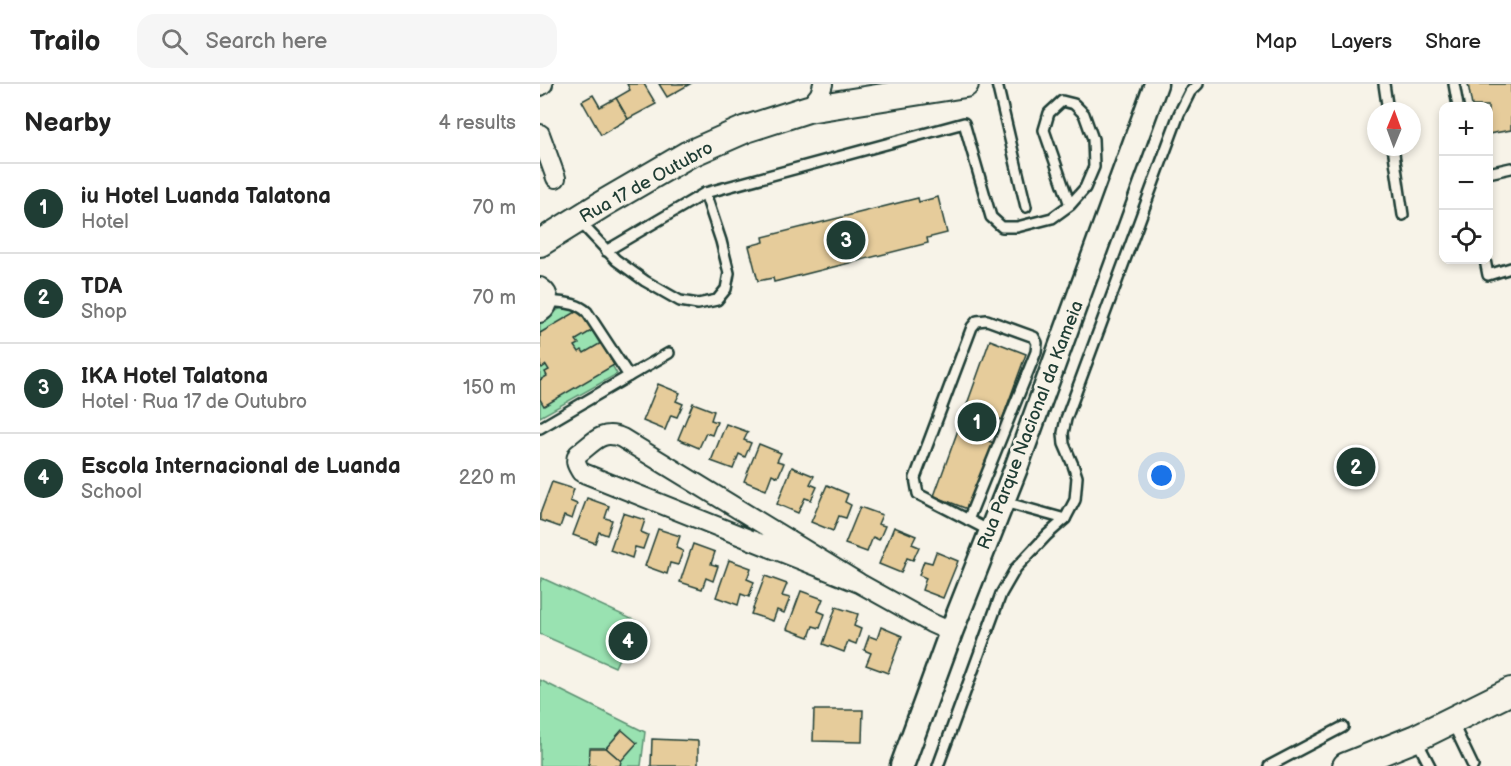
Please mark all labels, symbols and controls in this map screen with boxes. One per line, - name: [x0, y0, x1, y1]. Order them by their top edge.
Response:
- search box: [137, 14, 557, 68]
- text: Trailo: [30, 25, 101, 58]
- icon: search: [158, 25, 191, 58]
- text: Search here: [206, 28, 327, 55]
- text: Map: [1255, 29, 1297, 54]
- text: Layers: [1330, 29, 1392, 54]
- text: Share: [1425, 29, 1481, 54]
- north arrow: [1367, 102, 1421, 156]
- map controls: [1439, 102, 1493, 264]
- button: +: [1439, 102, 1493, 156]
- text: Nearby: [24, 108, 111, 139]
- text: 4 results: [438, 111, 516, 135]
- street label: Rua 17 de Outubro: [576, 137, 716, 228]
- button: −: [1439, 156, 1493, 210]
- text: iu Hotel Luanda Talatona: [81, 183, 331, 210]
- text: 1: [39, 196, 48, 220]
- text: 70 m: [472, 196, 516, 220]
- text: Hotel: [81, 210, 129, 234]
- button: locate: [1439, 210, 1493, 264]
- pin: 3: [826, 218, 866, 262]
- text: TDA: [81, 273, 122, 300]
- text: 2: [38, 286, 49, 310]
- text: 70 m: [472, 286, 516, 310]
- street label: Rua Parque Nacional da Kameia: [973, 298, 1088, 553]
- text: Shop: [81, 300, 127, 324]
- text: IKA Hotel Talatona: [81, 363, 268, 390]
- text: 3: [38, 376, 49, 400]
- text: 150 m: [463, 376, 516, 400]
- text: Hotel · Rua 17 de Outubro: [81, 390, 307, 414]
- pin: 1: [958, 400, 996, 444]
- pin: 2: [1336, 444, 1376, 490]
- text: Escola Internacional de Luanda: [81, 453, 401, 480]
- your location: [1147, 461, 1176, 490]
- text: 4: [38, 466, 49, 490]
- text: 220 m: [459, 466, 516, 490]
- text: School: [81, 480, 142, 504]
- pin: 4: [608, 618, 647, 664]

